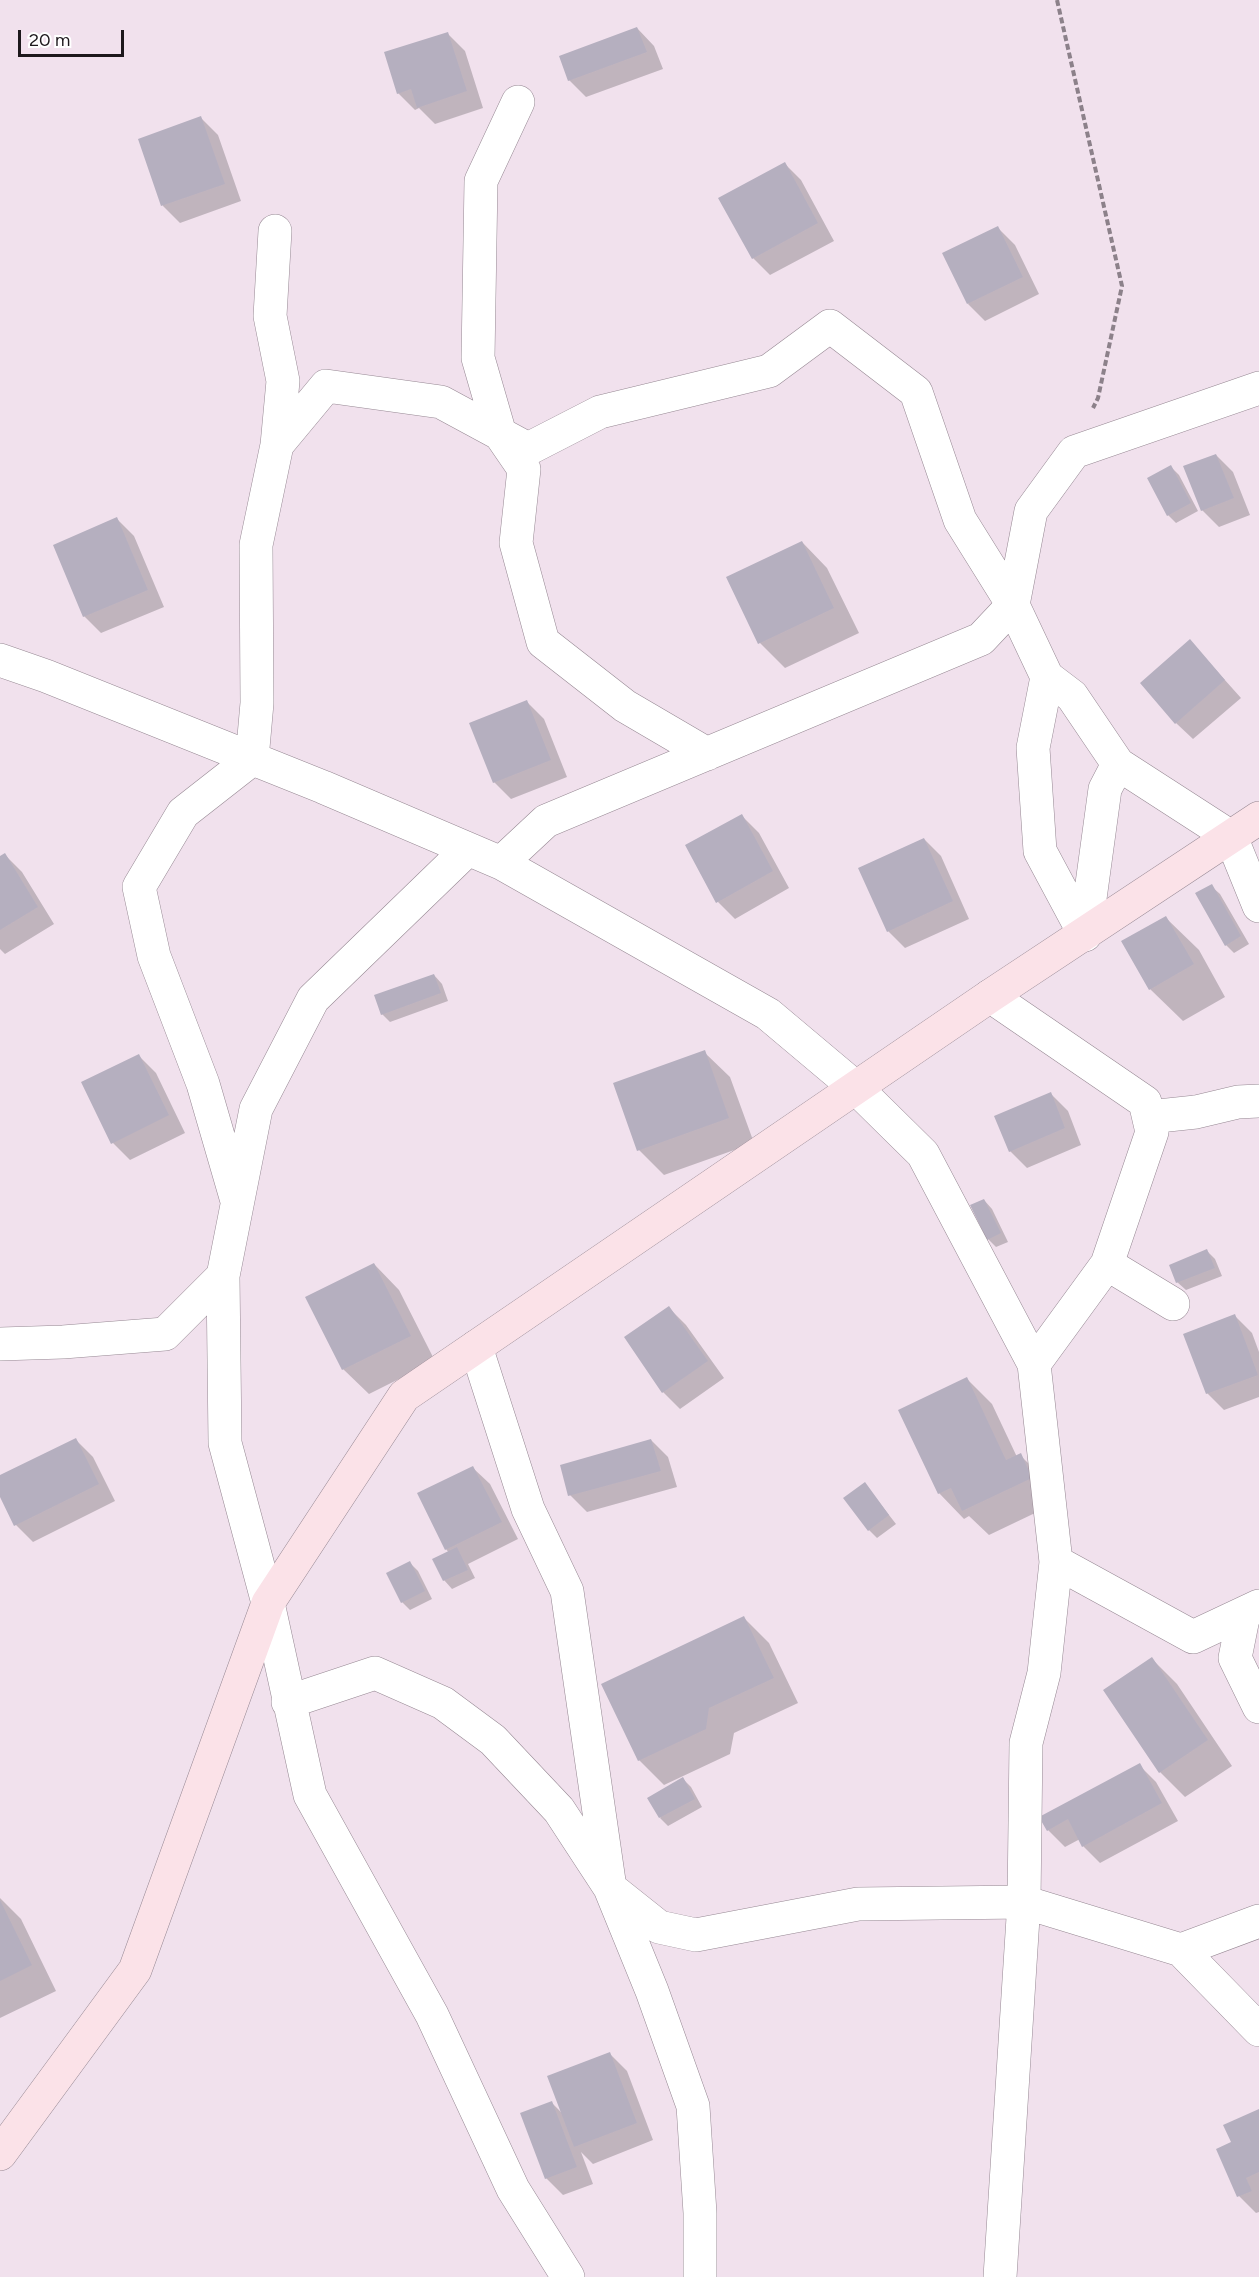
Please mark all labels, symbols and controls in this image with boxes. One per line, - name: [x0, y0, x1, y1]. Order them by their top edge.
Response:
- scale bar: [21, 18, 128, 56]
- text: 20 m: [29, 29, 70, 51]

